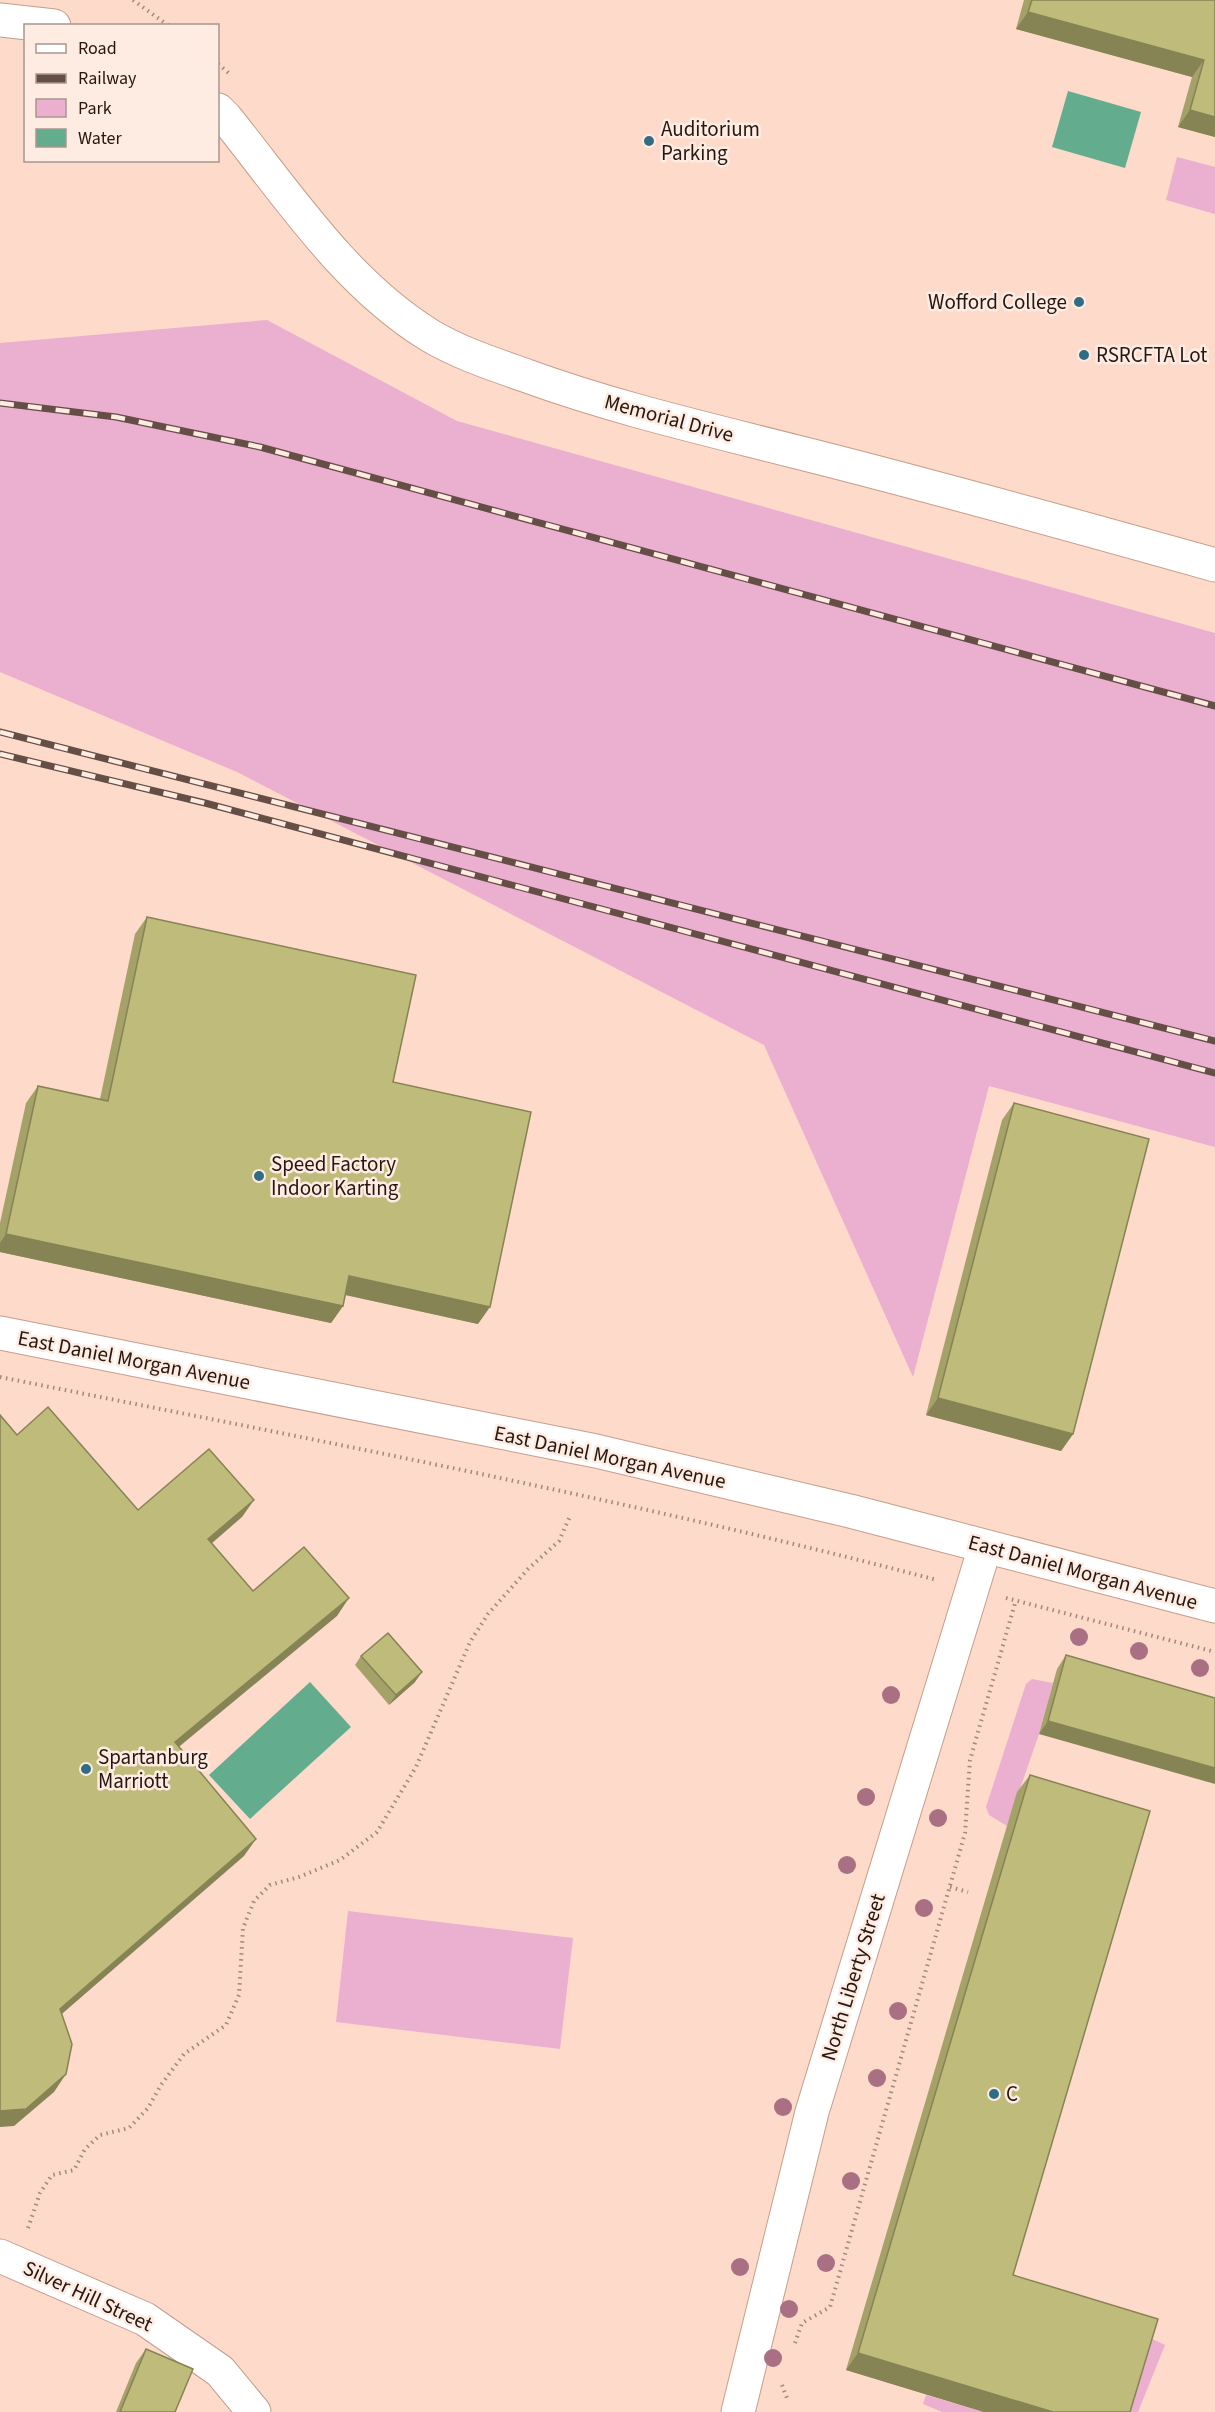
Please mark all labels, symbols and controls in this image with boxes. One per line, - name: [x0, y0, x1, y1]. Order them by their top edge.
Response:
- legend: [24, 24, 219, 162]
- text: Road: [78, 36, 117, 61]
- text: Railway: [78, 66, 137, 91]
- text: Park: [78, 96, 112, 121]
- place label: Auditorium Parking: [661, 114, 760, 168]
- text: Water: [78, 126, 122, 151]
- marker: Auditorium Parking: [642, 134, 656, 148]
- place label: Wofford College: [928, 287, 1067, 317]
- marker: Wofford College: [1072, 295, 1086, 309]
- place label: RSRCFTA Lot: [1096, 340, 1207, 370]
- marker: RSRCFTA Lot: [1077, 348, 1091, 362]
- street label: Memorial Drive: [601, 386, 737, 450]
- place label: Speed Factory Indoor Karting: [271, 1149, 399, 1203]
- marker: Speed Factory Indoor Karting: [252, 1169, 266, 1183]
- street label: East Daniel Morgan Avenue: [15, 1323, 253, 1397]
- street label: East Daniel Morgan Avenue: [491, 1418, 729, 1496]
- street label: East Daniel Morgan Avenue: [965, 1527, 1201, 1617]
- place label: Spartanburg Marriott: [98, 1742, 208, 1796]
- marker: Spartanburg Marriott: [79, 1762, 93, 1776]
- street label: North Liberty Street: [813, 1890, 893, 2064]
- place label: C: [1006, 2079, 1018, 2109]
- marker: C: [987, 2087, 1001, 2101]
- street label: Silver Hill Street: [18, 2253, 158, 2339]

